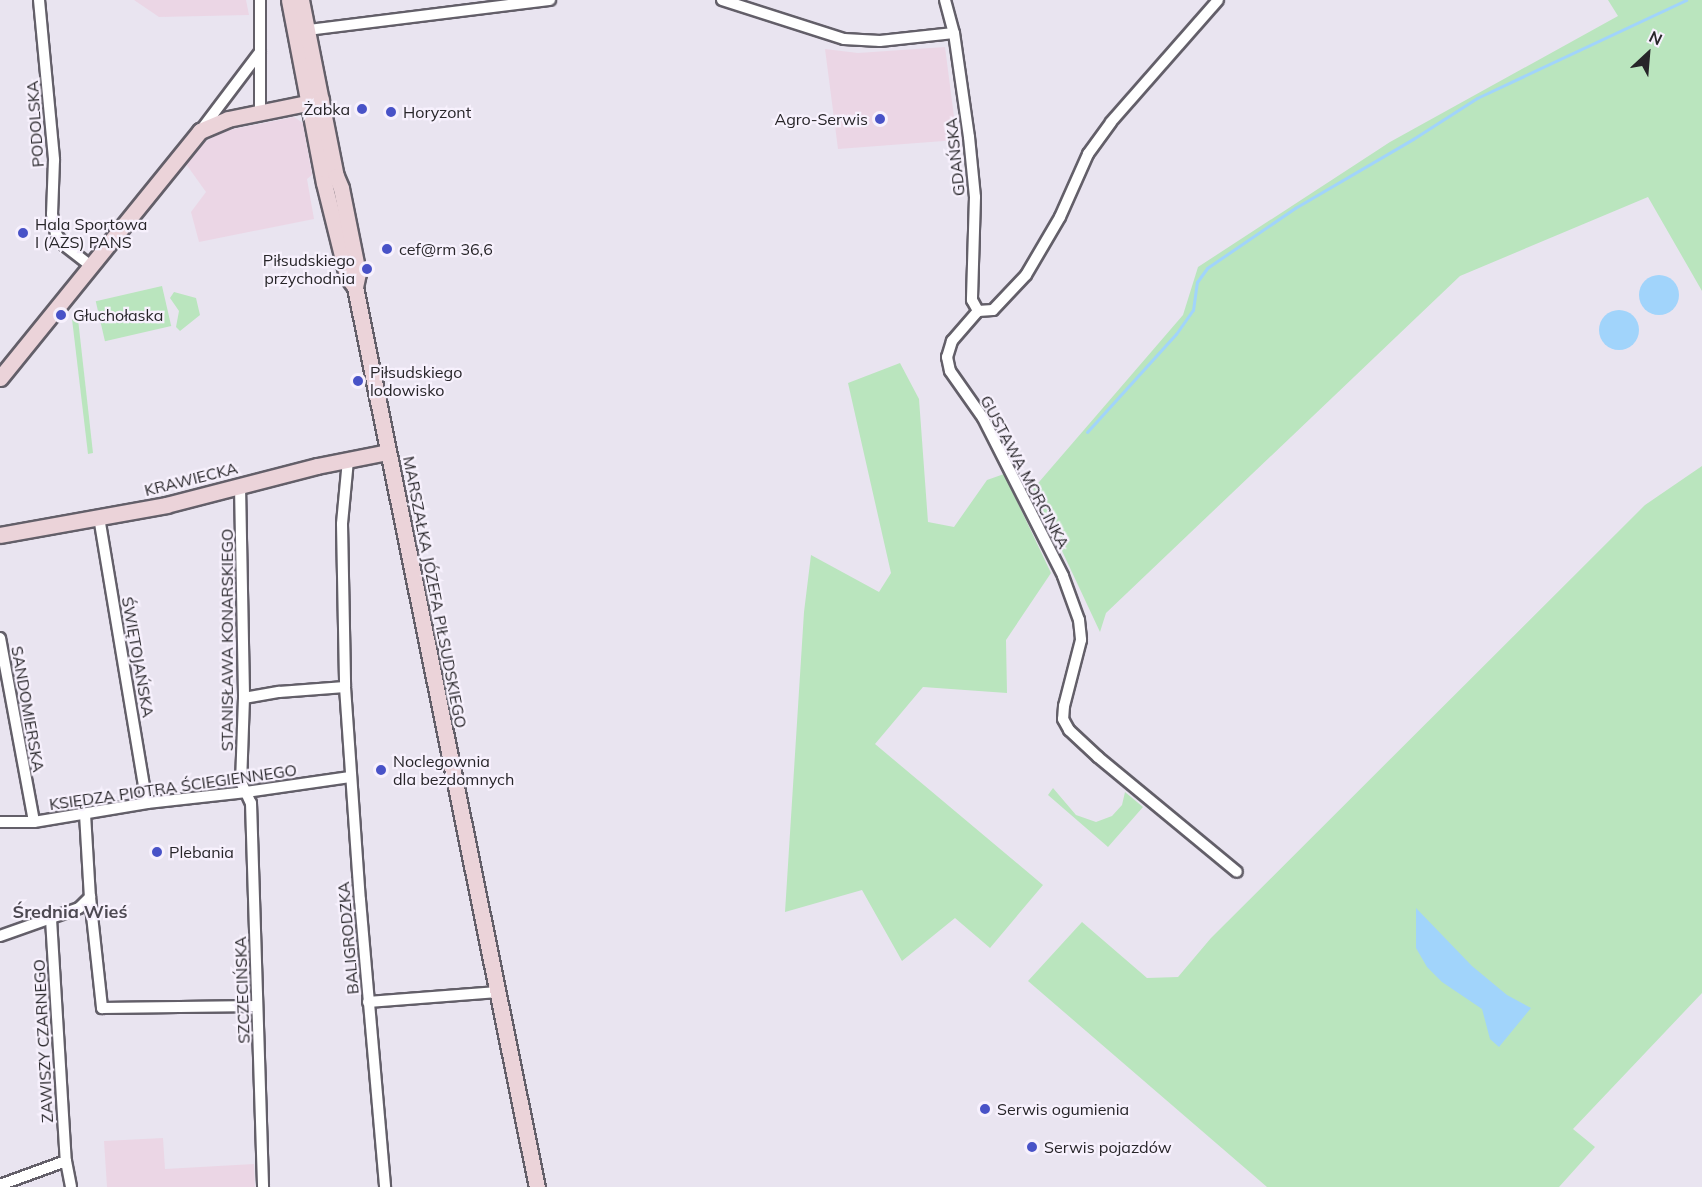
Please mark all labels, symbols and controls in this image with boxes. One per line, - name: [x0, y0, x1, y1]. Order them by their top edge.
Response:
- north arrow: [1618, 24, 1678, 84]
- text: N: [1646, 26, 1666, 49]
- street label: PODOLSKA: [22, 80, 48, 168]
- place label: Żabka: [304, 99, 350, 119]
- marker: Żabka: [355, 102, 369, 116]
- place label: Horyzont: [403, 102, 471, 122]
- marker: Horyzont: [384, 105, 398, 119]
- place label: Agro-Serwis: [774, 109, 868, 129]
- marker: Agro-Serwis: [873, 112, 887, 126]
- street label: GDAŃSKA: [941, 117, 969, 197]
- place label: Hala Sportowa I (AZS) PANS: [35, 214, 147, 252]
- marker: Hala Sportowa I (AZS) PANS: [16, 226, 30, 240]
- place label: cef@rm 36,6: [399, 239, 493, 259]
- marker: cef@rm 36,6: [380, 242, 394, 256]
- place label: Piłsudskiego przychodnia: [263, 250, 355, 288]
- marker: Piłsudskiego przychodnia: [360, 262, 374, 276]
- place label: Głuchołaska: [73, 305, 163, 325]
- marker: Głuchołaska: [54, 308, 68, 322]
- place label: Piłsudskiego lodowisko: [370, 362, 462, 400]
- marker: Piłsudskiego lodowisko: [351, 374, 365, 388]
- street label: GUSTAWA MORCINKA: [976, 392, 1074, 552]
- street label: MARSZAŁKA JÓZEFA PIŁSUDSKIEGO: [399, 454, 471, 730]
- street label: KRAWIECKA: [142, 458, 240, 500]
- street label: STANISŁAWA KONARSKIEGO: [217, 529, 237, 751]
- street label: ŚWIĘTOJAŃSKA: [118, 595, 158, 719]
- street label: SANDOMIERSKA: [7, 644, 49, 774]
- place label: Noclegownia dla bezdomnych: [393, 751, 514, 789]
- street label: KSIĘDZA PIOTRA ŚCIEGIENNEGO: [48, 760, 298, 814]
- marker: Noclegownia dla bezdomnych: [374, 763, 388, 777]
- place label: Plebania: [169, 842, 234, 862]
- marker: Plebania: [150, 845, 164, 859]
- street label: BALIGRODZKA: [334, 881, 362, 995]
- district label: Średnia Wieś: [13, 901, 127, 923]
- street label: SZCZECIŃSKA: [231, 936, 253, 1044]
- street label: ZAWISZY CZARNEGO: [29, 959, 57, 1123]
- place label: Serwis ogumienia: [997, 1099, 1129, 1119]
- marker: Serwis ogumienia: [978, 1102, 992, 1116]
- place label: Serwis pojazdów: [1044, 1137, 1172, 1157]
- marker: Serwis pojazdów: [1025, 1140, 1039, 1154]

